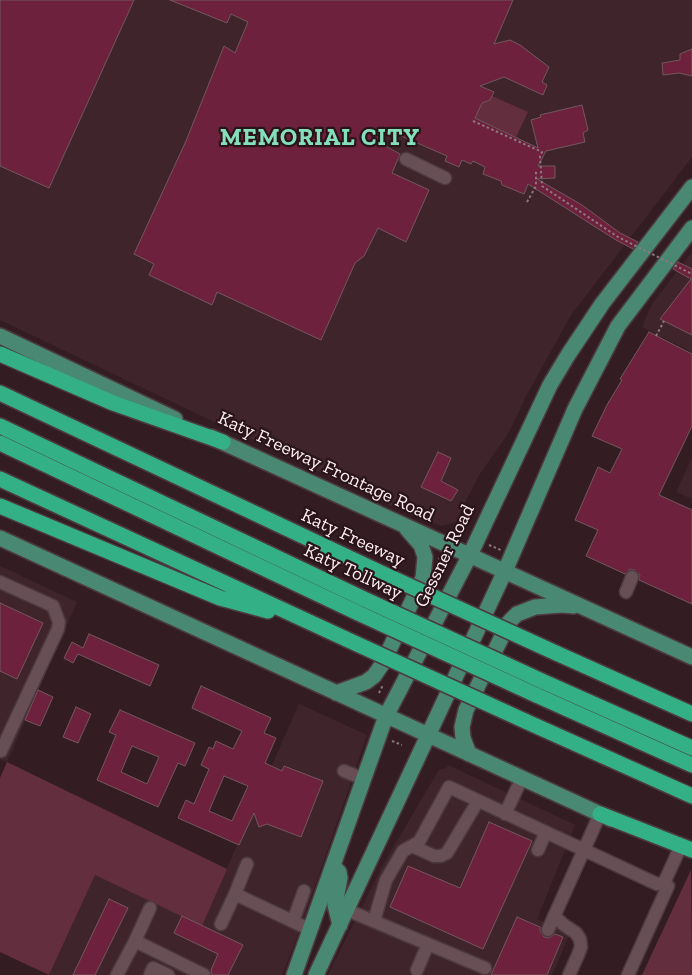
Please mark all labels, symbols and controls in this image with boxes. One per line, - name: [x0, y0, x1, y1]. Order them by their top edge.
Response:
- district label: MEMORIAL CITY: [218, 124, 422, 152]
- street label: Katy Freeway Frontage Road: [214, 407, 438, 527]
- street label: Gessner Road: [410, 501, 480, 611]
- street label: Katy Freeway: [298, 504, 408, 572]
- street label: Katy Tollway: [300, 539, 406, 605]

